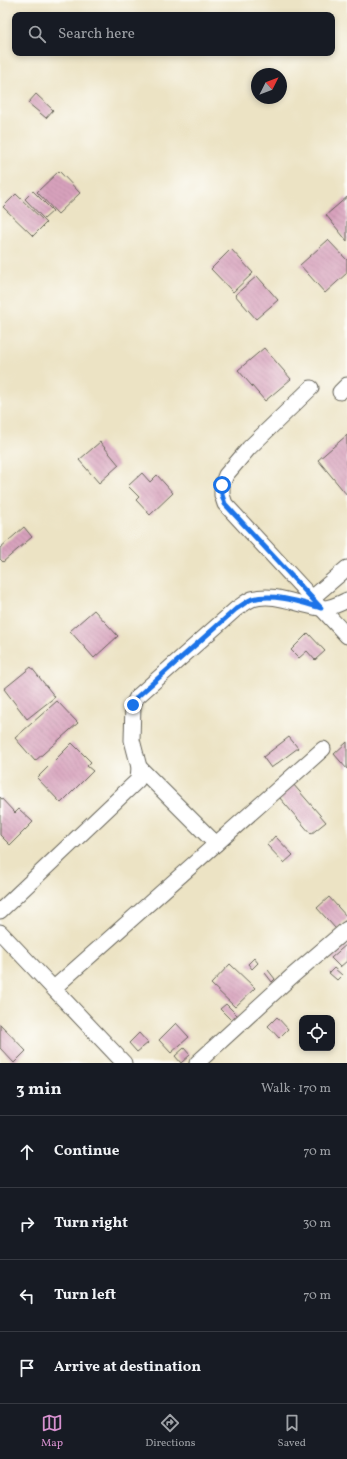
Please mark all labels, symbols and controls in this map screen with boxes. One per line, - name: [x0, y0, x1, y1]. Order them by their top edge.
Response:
- search box: [12, 12, 335, 56]
- icon: search: [26, 23, 48, 45]
- text: Search here: [58, 24, 135, 45]
- north arrow: [251, 68, 287, 104]
- route start: [213, 476, 231, 494]
- route end: [124, 696, 142, 714]
- map controls: [299, 1015, 335, 1051]
- button: locate: [299, 1015, 335, 1051]
- text: 3 min: [16, 1078, 62, 1101]
- text: Walk · 170 m: [261, 1080, 331, 1098]
- icon: ahead: [16, 1141, 38, 1163]
- text: Continue: [54, 1141, 119, 1162]
- text: 70 m: [303, 1143, 331, 1161]
- icon: right: [16, 1213, 38, 1235]
- text: Turn right: [54, 1213, 128, 1234]
- text: 30 m: [303, 1215, 331, 1233]
- icon: left: [16, 1285, 38, 1307]
- text: Turn left: [54, 1285, 116, 1306]
- text: 70 m: [303, 1287, 331, 1305]
- icon: arrive: [16, 1357, 38, 1379]
- text: Arrive at destination: [54, 1357, 201, 1378]
- tab: Map: [41, 1412, 63, 1451]
- tab: Directions: [145, 1412, 196, 1451]
- tab: Saved: [278, 1412, 306, 1451]

